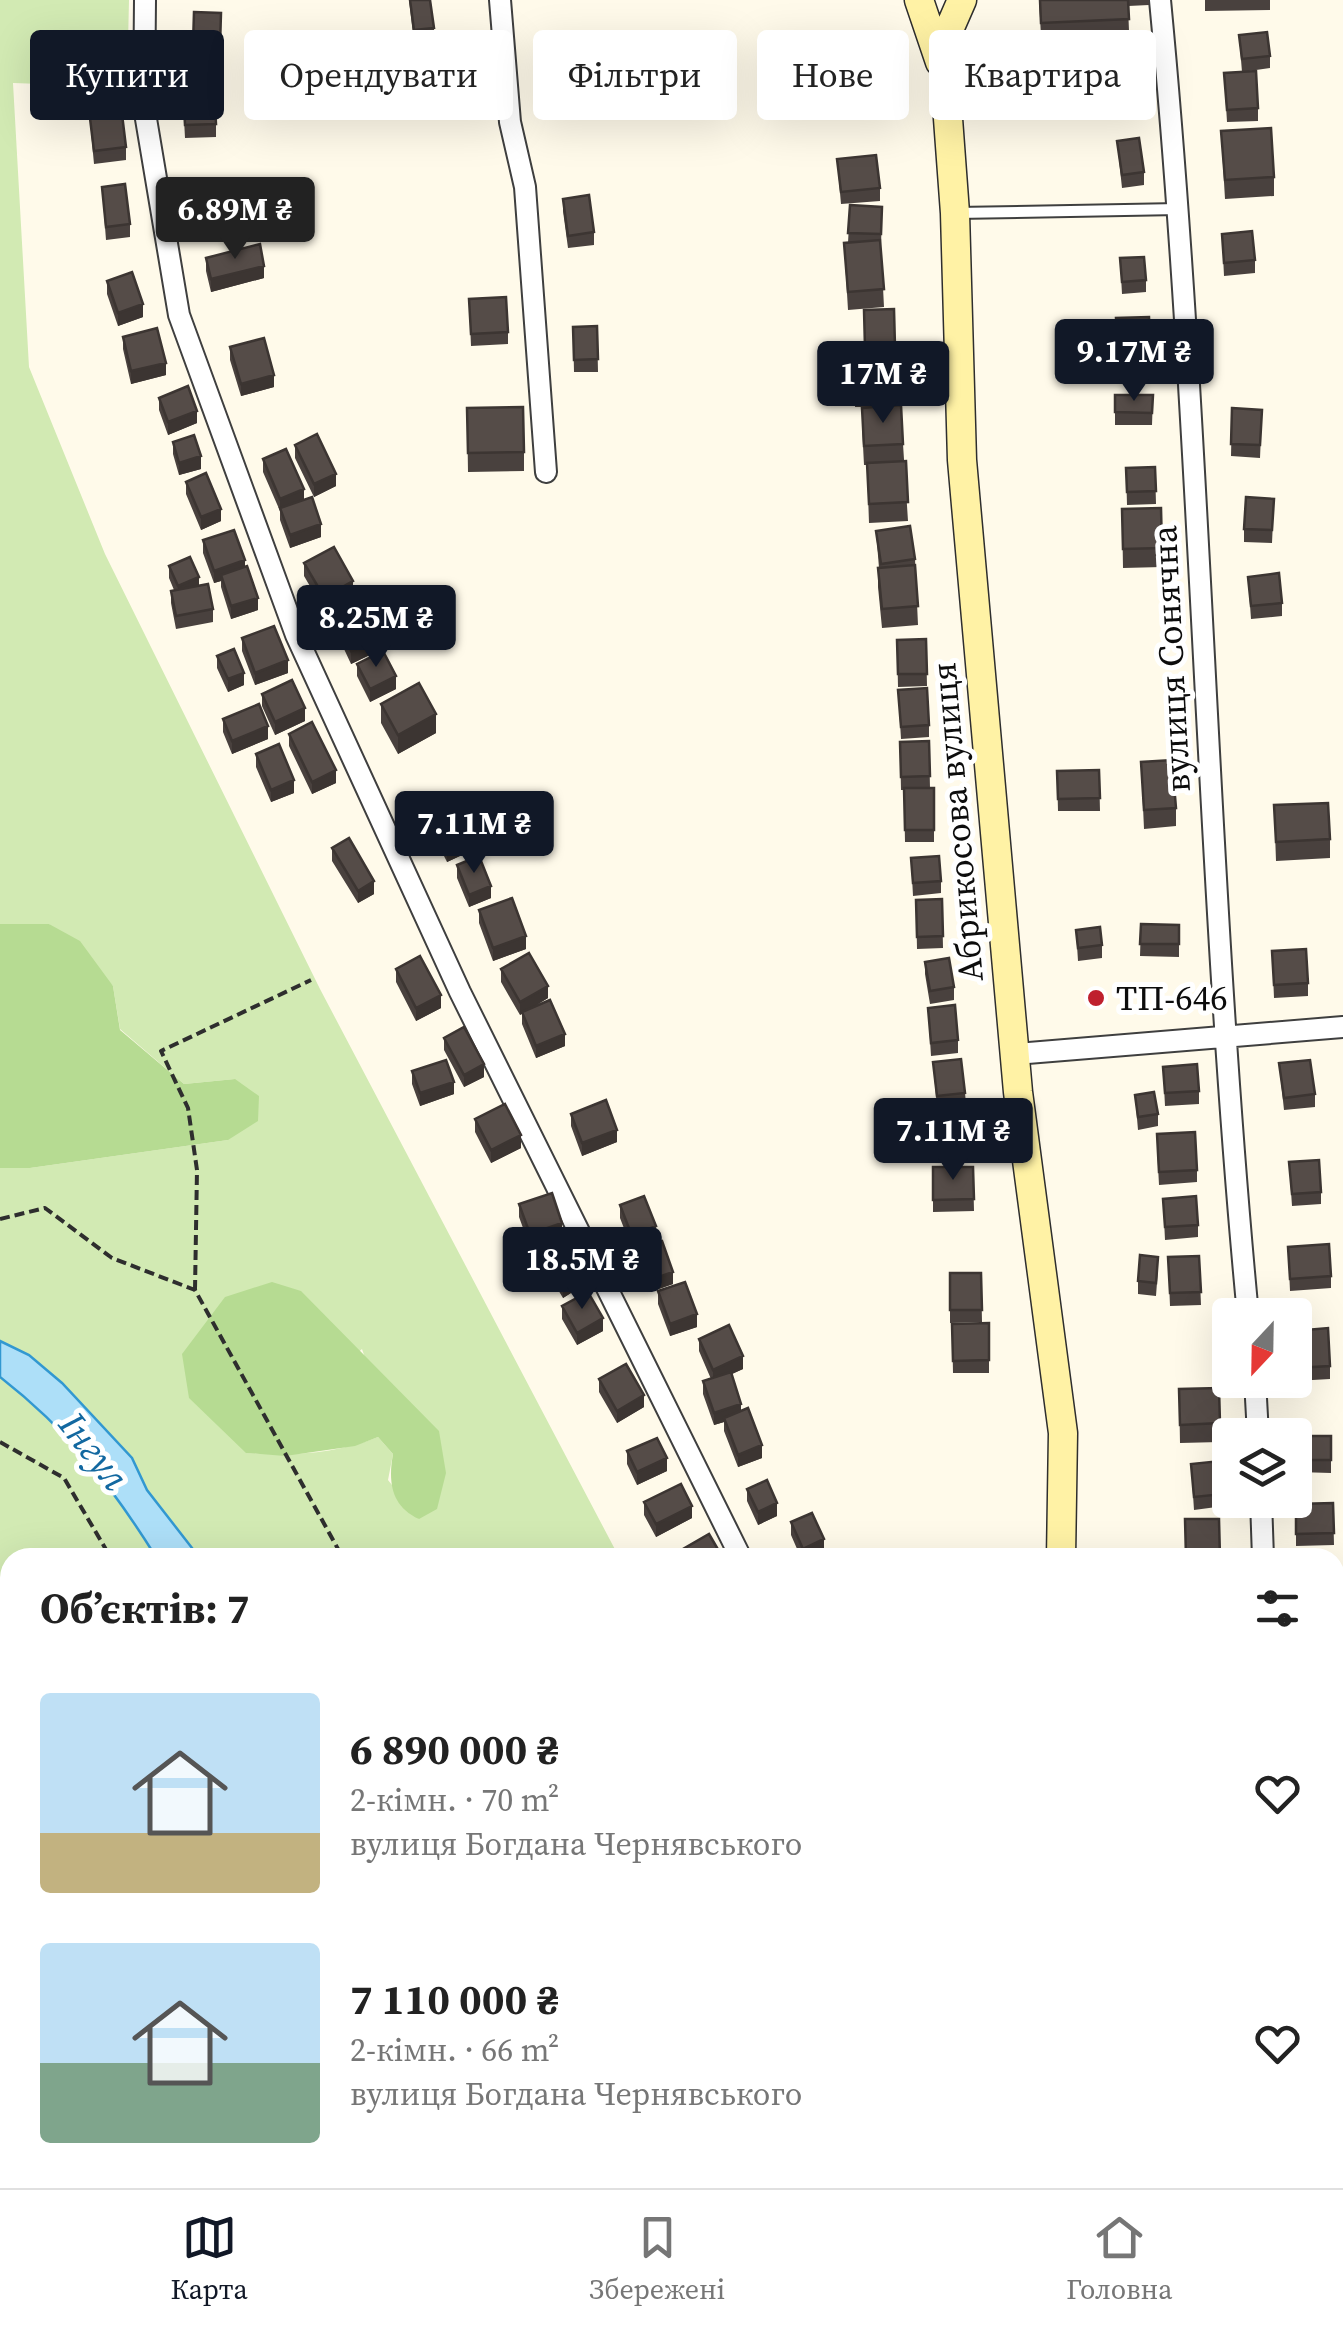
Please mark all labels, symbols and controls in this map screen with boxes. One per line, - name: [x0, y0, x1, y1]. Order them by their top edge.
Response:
- chip: Купити: [30, 30, 224, 120]
- chip: Орендувати: [244, 30, 513, 120]
- chip: Фільтри: [533, 30, 737, 120]
- chip: Нове: [757, 30, 909, 120]
- chip: Квартира: [929, 30, 1156, 120]
- pin: 6.89M ₴: [143, 177, 327, 262]
- text: 6.89M ₴: [178, 187, 292, 231]
- pin: 9.17M ₴: [1042, 319, 1226, 404]
- text: 9.17M ₴: [1077, 329, 1191, 373]
- pin: 17M ₴: [813, 341, 953, 426]
- text: 17M ₴: [839, 351, 927, 395]
- street label: вулиця Сонячна: [1140, 524, 1202, 794]
- pin: 8.25M ₴: [284, 585, 468, 670]
- text: 8.25M ₴: [319, 595, 433, 639]
- street label: Абрикосова вулиця: [919, 660, 995, 984]
- pin: 7.11M ₴: [382, 791, 566, 876]
- text: 7.11M ₴: [417, 801, 531, 845]
- place label: ТП-646: [1116, 974, 1228, 1022]
- marker: ТП-646: [1085, 987, 1107, 1009]
- pin: 7.11M ₴: [861, 1098, 1045, 1183]
- text: 7.11M ₴: [896, 1108, 1010, 1152]
- pin: 18.5M ₴: [490, 1227, 674, 1312]
- text: 18.5M ₴: [525, 1237, 639, 1281]
- north arrow: [1212, 1298, 1312, 1398]
- map controls: [1212, 1298, 1312, 1518]
- water label: Інгул: [46, 1400, 141, 1501]
- button: layers: [1212, 1418, 1312, 1518]
- text: Об’єктів: 7: [40, 1579, 250, 1637]
- icon: filters: [1250, 1581, 1305, 1636]
- text: 6 890 000 ₴: [350, 1720, 559, 1778]
- icon: home: [120, 1733, 240, 1853]
- icon: heart: [1250, 1766, 1305, 1821]
- text: 2-кімн. · 70 m²: [350, 1778, 559, 1822]
- text: вулиця Богдана Чернявського: [350, 1822, 802, 1866]
- text: 7 110 000 ₴: [350, 1970, 559, 2028]
- icon: home: [120, 1983, 240, 2103]
- icon: heart: [1250, 2016, 1305, 2071]
- text: 2-кімн. · 66 m²: [350, 2028, 559, 2072]
- text: вулиця Богдана Чернявського: [350, 2072, 802, 2116]
- tab: Карта: [171, 2210, 248, 2308]
- tab: Збережені: [589, 2210, 725, 2308]
- tab: Головна: [1066, 2210, 1172, 2308]

